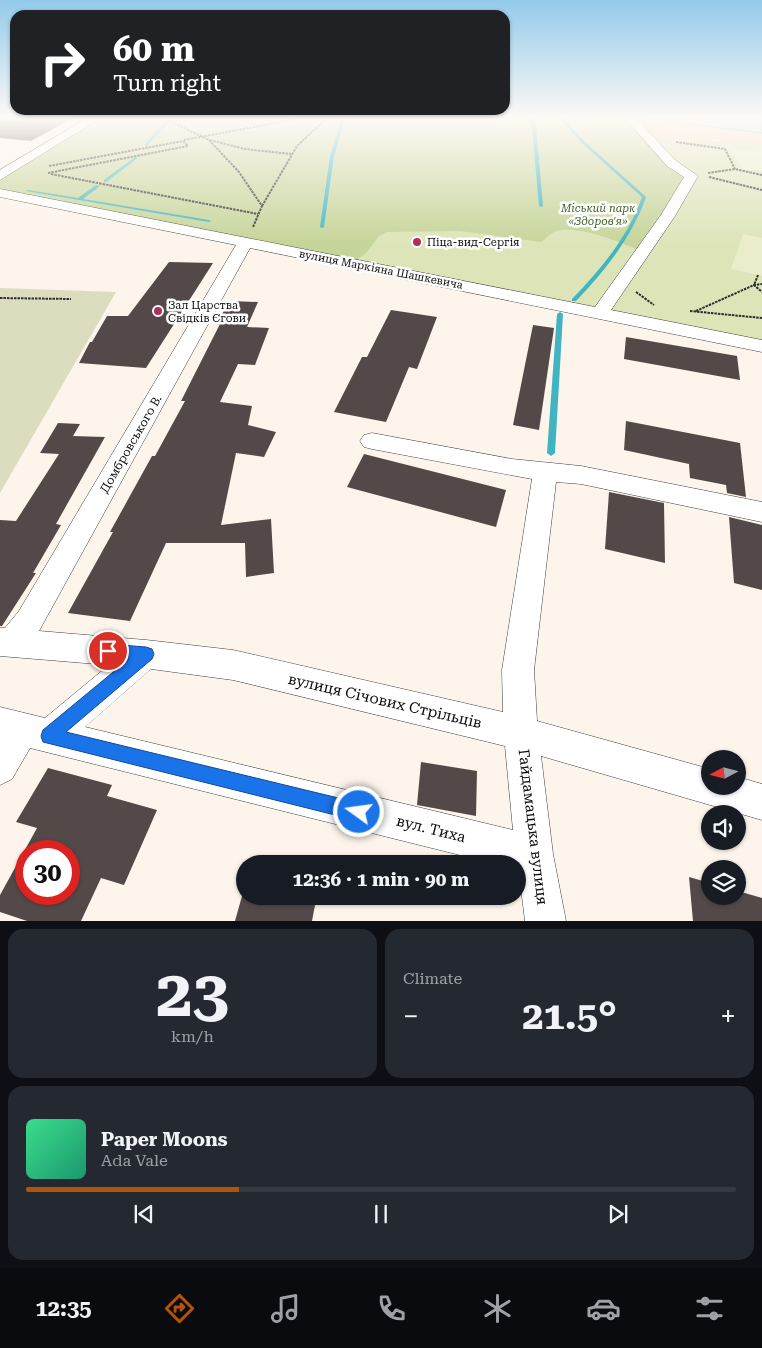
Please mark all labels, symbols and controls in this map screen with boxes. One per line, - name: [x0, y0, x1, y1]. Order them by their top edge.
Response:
- text: 60 m: [113, 29, 195, 70]
- icon: right: [30, 30, 95, 95]
- text: Turn right: [113, 71, 221, 96]
- park label: Міський парк «Здоров'я»: [560, 202, 636, 228]
- marker: Піца-вид-Сергія: [411, 236, 423, 248]
- place label: Піца-вид-Сергія: [427, 236, 520, 249]
- street label: вулиця Маркіяна Шашкевича: [298, 247, 464, 292]
- place label: Зал Царства Свідків Єгови: [168, 299, 246, 325]
- marker: Зал Царства Свідків Єгови: [152, 305, 164, 317]
- street label: Домбровського В.: [97, 393, 165, 495]
- pin: [87, 630, 129, 672]
- icon: arrive: [94, 637, 122, 665]
- street label: вулиця Січових Стрільців: [286, 670, 484, 732]
- street label: Гайдамацька вулиця: [514, 748, 552, 906]
- north arrow: [701, 750, 746, 795]
- map controls: [701, 750, 746, 905]
- position arrow: [332, 785, 384, 837]
- button: sound: [701, 805, 746, 850]
- street label: вул. Тиха: [394, 812, 468, 846]
- speed limit sign: 30: [15, 840, 80, 905]
- button: layers: [701, 860, 746, 905]
- text: 12:36 · 1 min · 90 m: [293, 868, 469, 891]
- text: 23: [156, 956, 229, 1032]
- text: Climate: [403, 969, 462, 988]
- text: 21.5°: [522, 994, 617, 1038]
- text: −: [403, 1000, 419, 1033]
- text: +: [720, 1000, 736, 1033]
- text: km/h: [171, 1027, 214, 1046]
- text: Paper Moons: [101, 1128, 228, 1151]
- text: Ada Vale: [101, 1151, 168, 1170]
- icon: previous: [130, 1200, 158, 1228]
- icon: pause: [367, 1200, 395, 1228]
- icon: next: [604, 1200, 632, 1228]
- icon: directions: [162, 1291, 197, 1326]
- icon: music: [268, 1291, 303, 1326]
- icon: phone: [374, 1291, 409, 1326]
- icon: climate: [480, 1291, 515, 1326]
- icon: car: [586, 1291, 621, 1326]
- icon: filters: [692, 1291, 727, 1326]
- text: 12:35: [35, 1296, 92, 1321]

